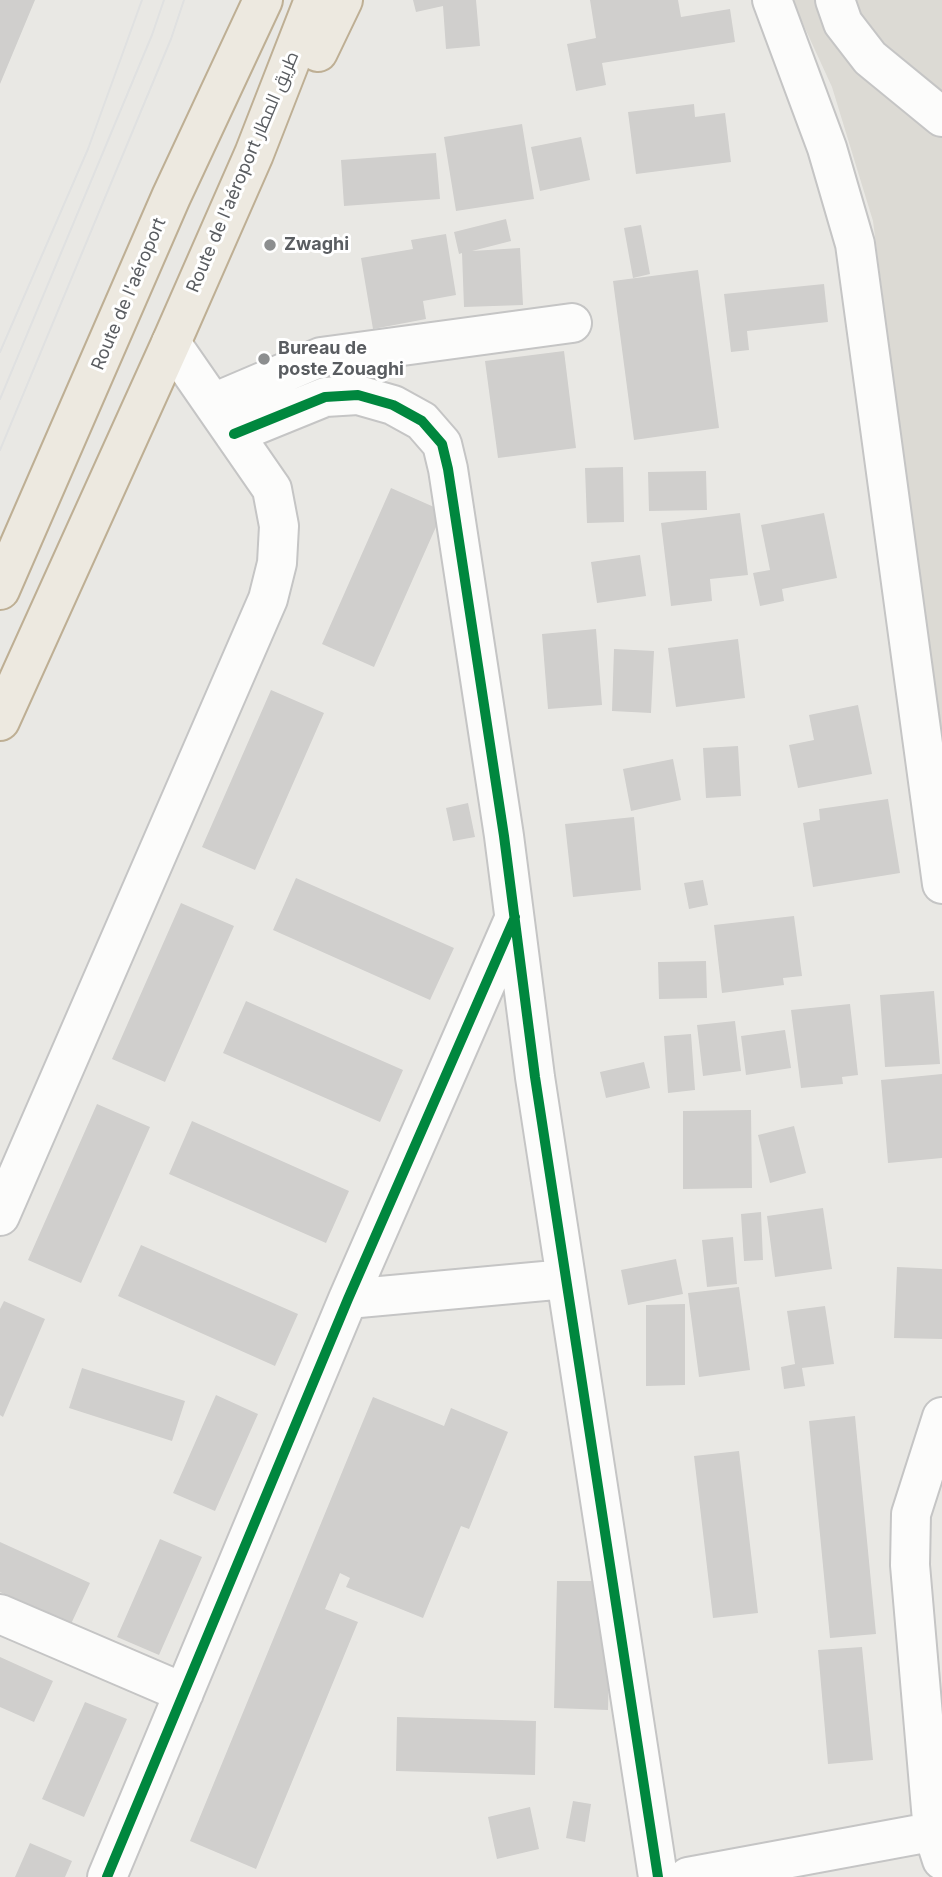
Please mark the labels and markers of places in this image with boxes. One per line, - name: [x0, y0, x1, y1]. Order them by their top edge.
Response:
- place label: Zwaghi: [284, 234, 349, 256]
- marker: Zwaghi: [262, 237, 278, 253]
- place label: Bureau de poste Zouaghi: [278, 338, 404, 380]
- marker: Bureau de poste Zouaghi: [256, 351, 272, 367]

